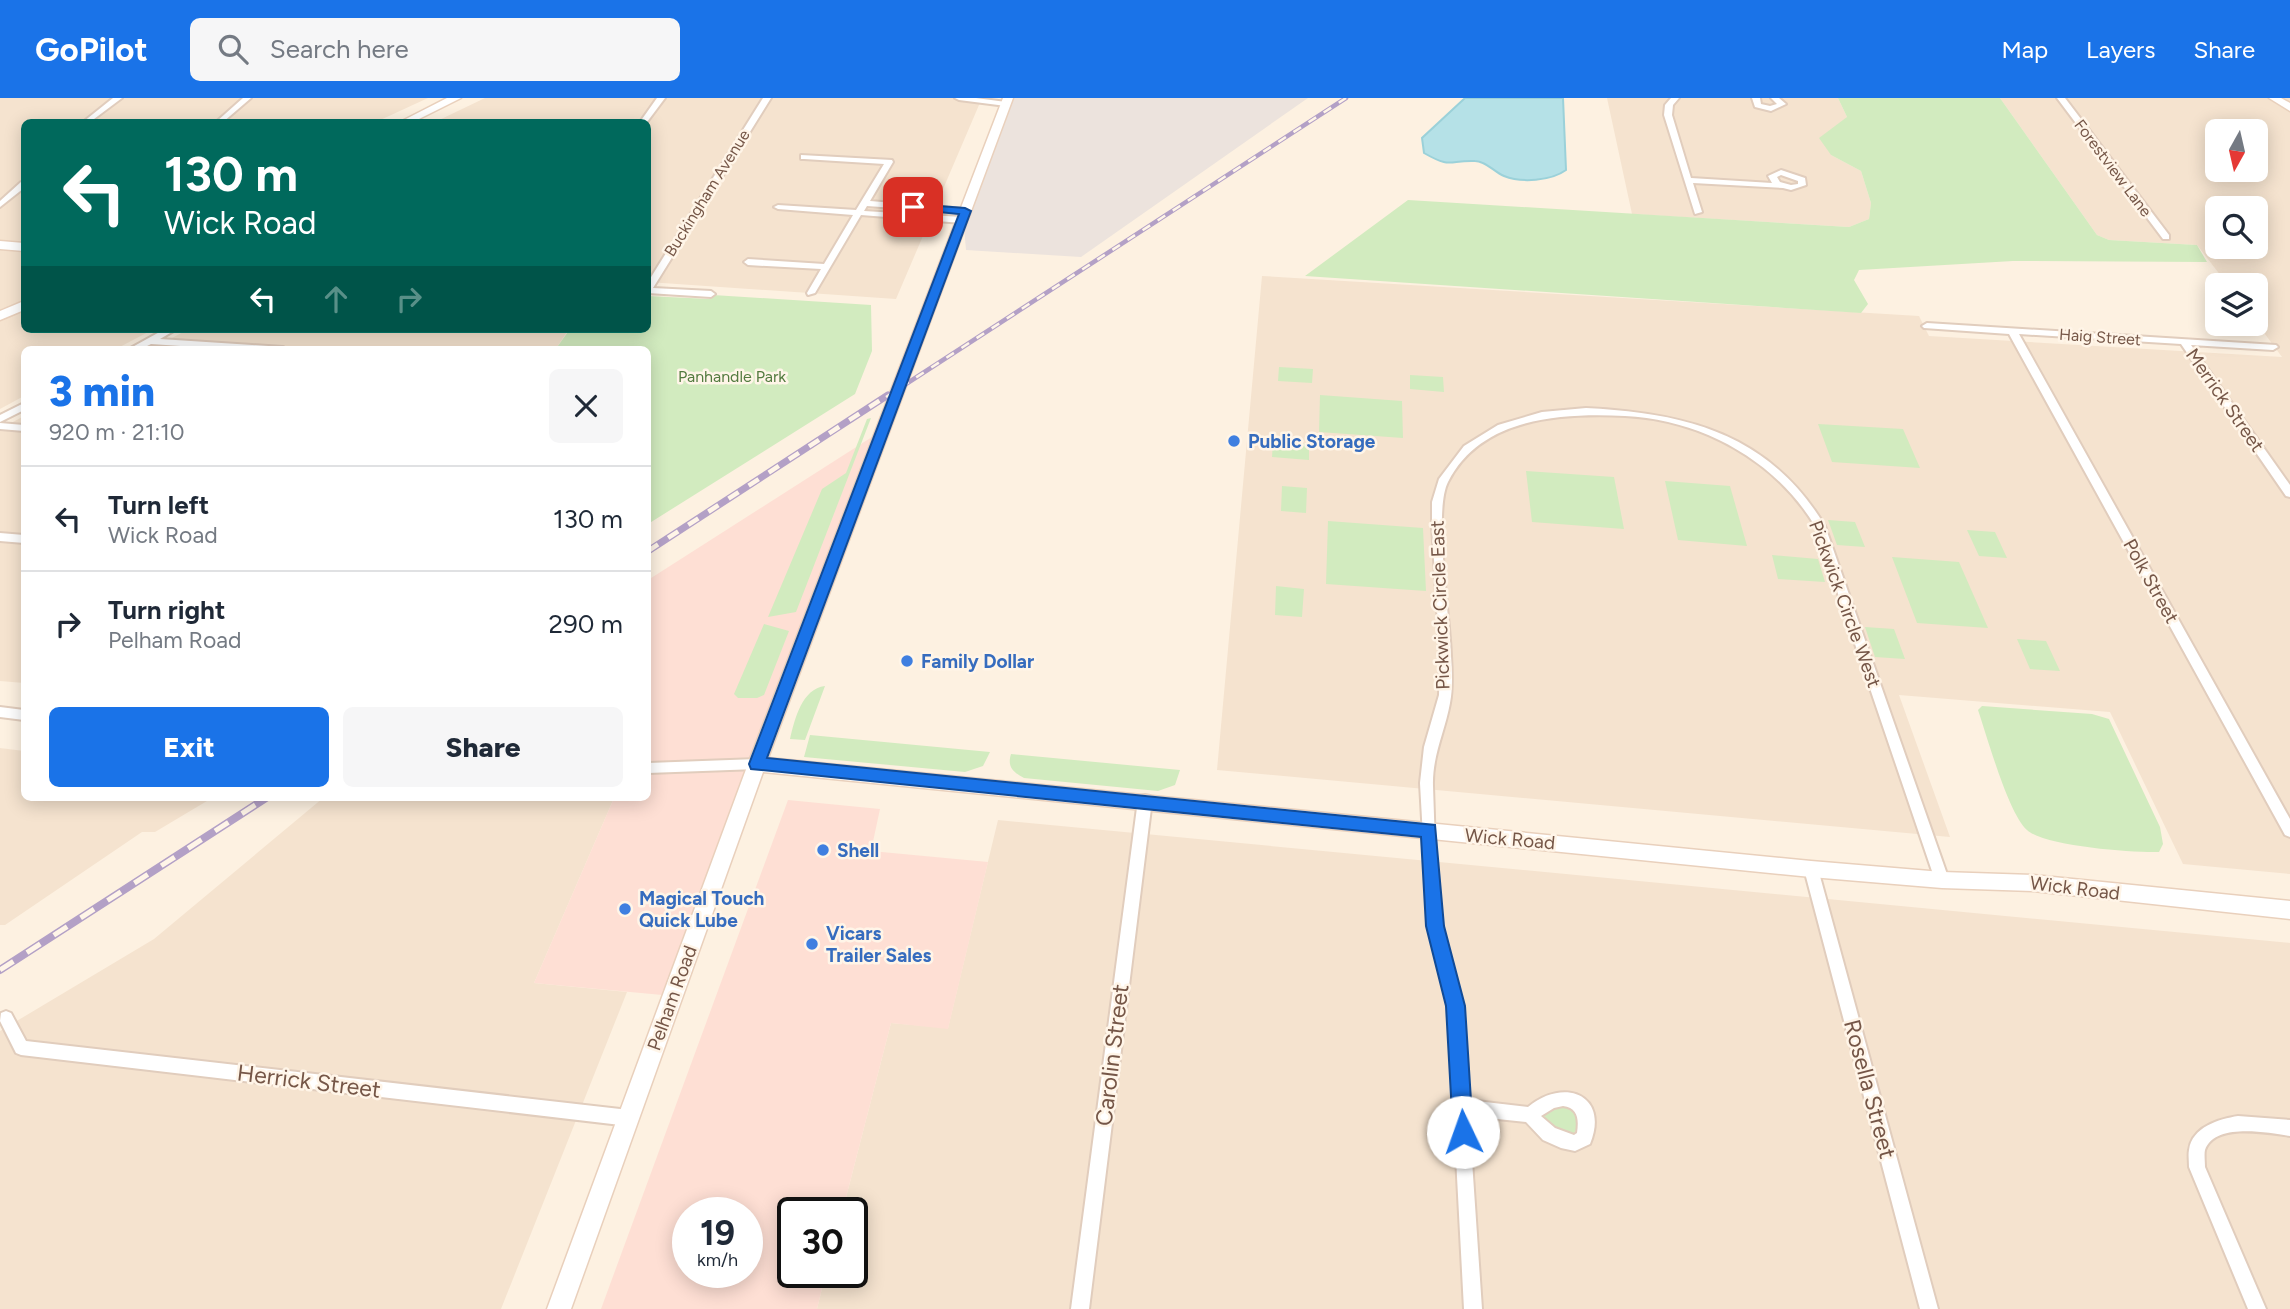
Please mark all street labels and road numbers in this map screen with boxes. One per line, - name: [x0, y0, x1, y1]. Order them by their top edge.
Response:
- street label: Forestview Lane: [2070, 116, 2156, 221]
- street label: Buckingham Avenue: [660, 126, 754, 260]
- street label: Haig Street: [2058, 325, 2142, 349]
- street label: Merrick Street: [2181, 344, 2269, 456]
- street label: Pickwick Circle West: [1804, 517, 1886, 691]
- street label: Pickwick Circle East: [1426, 520, 1454, 690]
- street label: Polk Street: [2118, 535, 2184, 627]
- street label: Wick Road: [1464, 824, 1556, 854]
- street label: Wick Road: [2029, 871, 2121, 905]
- street label: Pelham Road: [642, 942, 702, 1054]
- street label: Carolin Street: [1089, 982, 1135, 1128]
- street label: Rosella Street: [1838, 1016, 1902, 1162]
- street label: Herrick Street: [236, 1058, 382, 1104]

